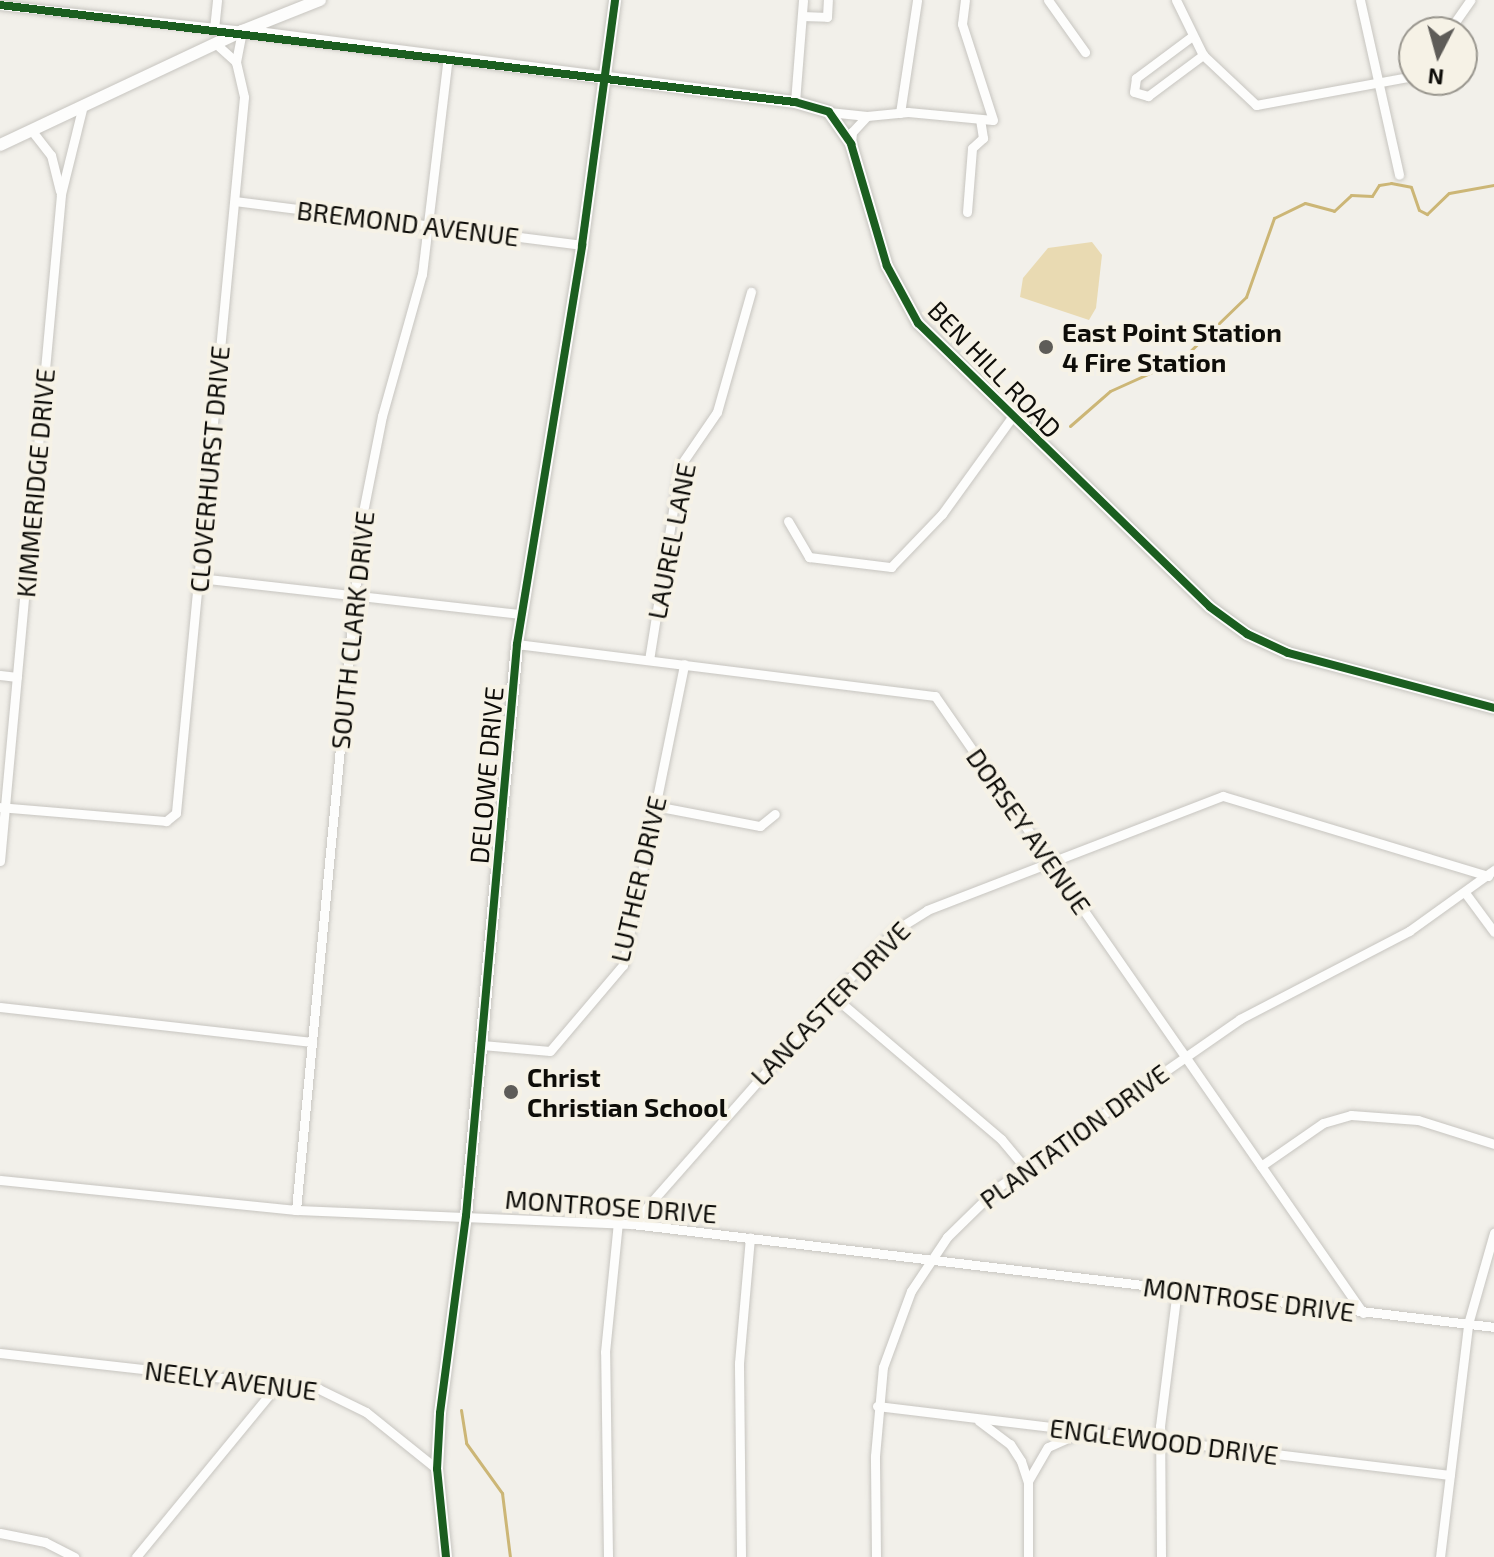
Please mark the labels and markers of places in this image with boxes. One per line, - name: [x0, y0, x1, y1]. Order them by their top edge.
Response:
- place label: East Point Station 4 Fire Station: [1062, 316, 1282, 378]
- marker: East Point Station 4 Fire Station: [1037, 338, 1055, 356]
- place label: Christ Christian School: [527, 1061, 727, 1122]
- marker: Christ Christian School: [502, 1083, 520, 1101]

